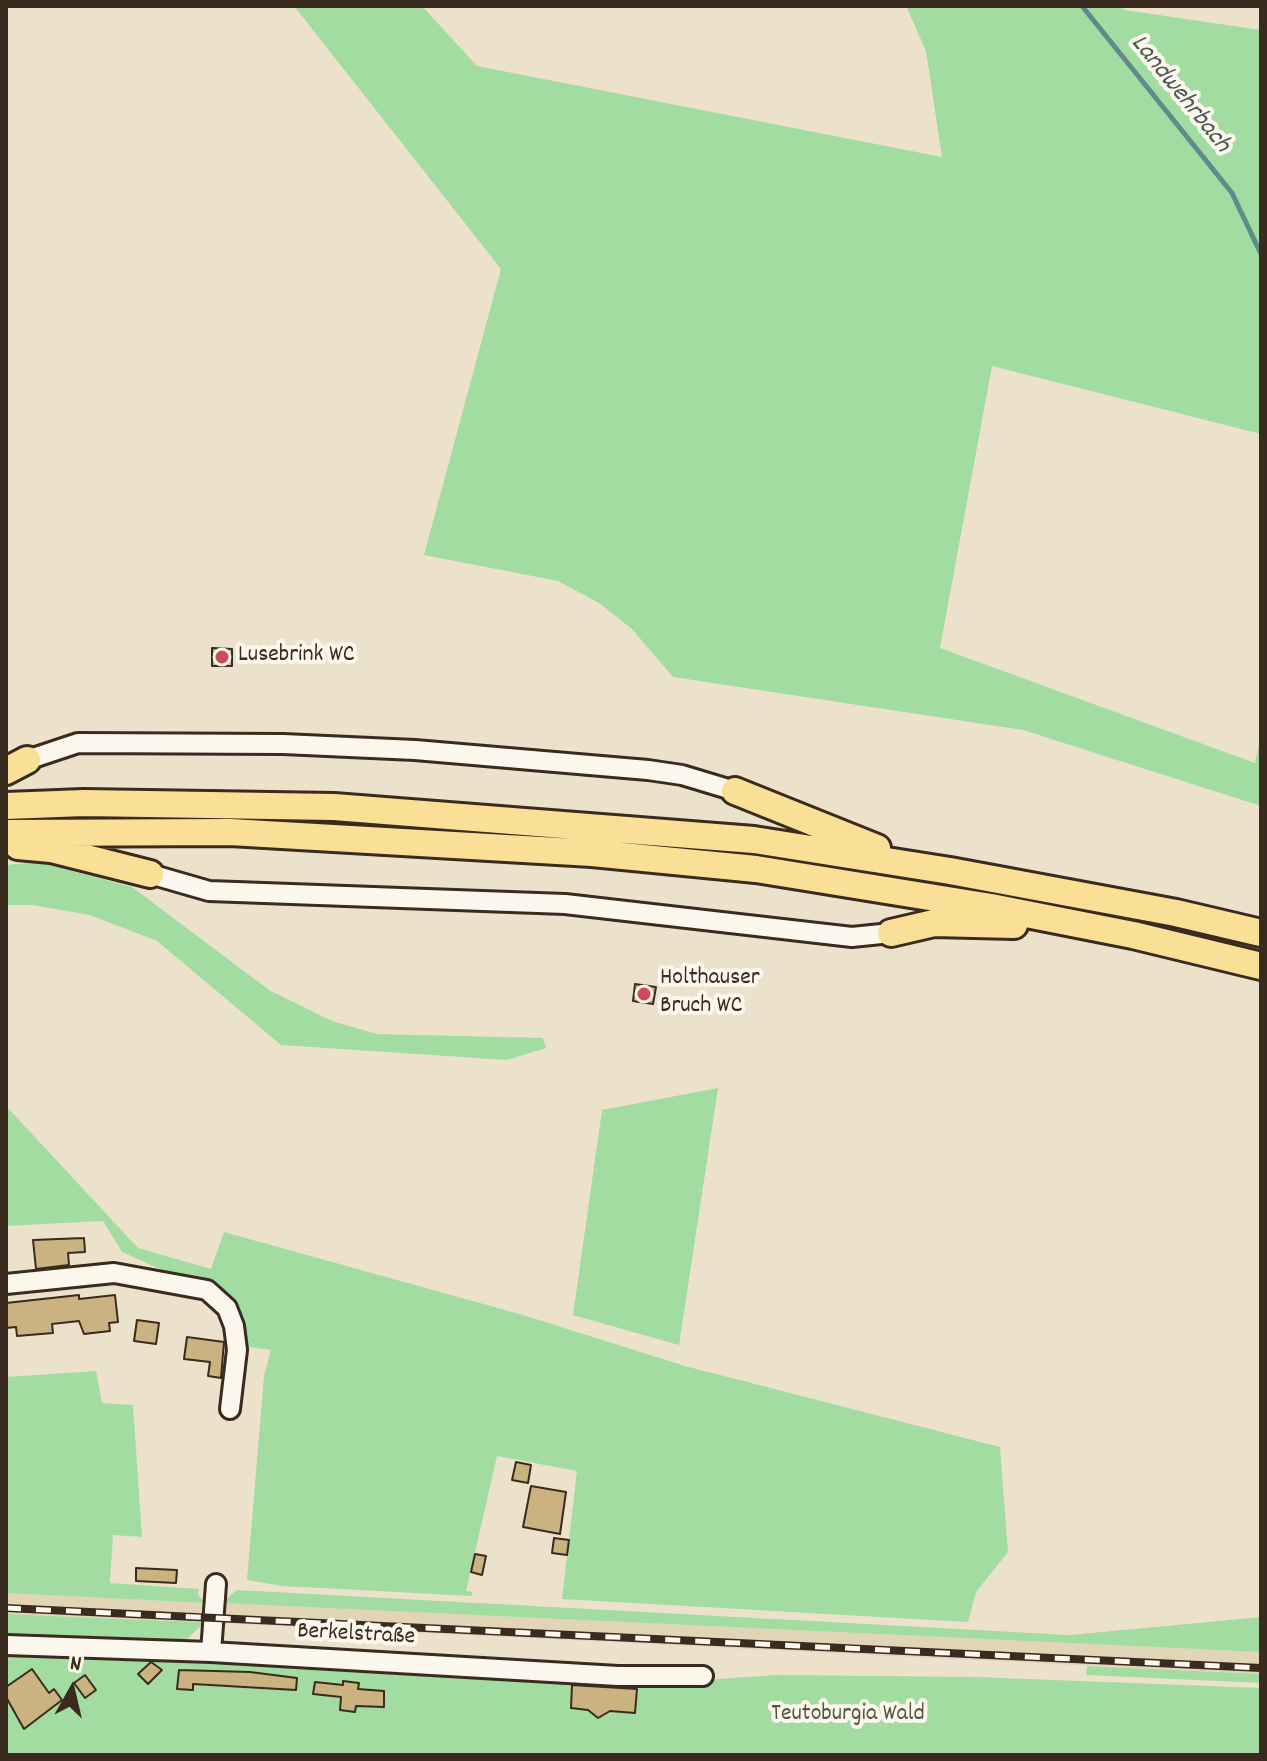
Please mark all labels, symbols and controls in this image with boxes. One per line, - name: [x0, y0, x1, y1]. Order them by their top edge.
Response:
- water label: Landwehrbach: [1122, 30, 1236, 160]
- place label: Lusebrink WC: [238, 643, 355, 671]
- marker: Lusebrink WC: [213, 648, 231, 666]
- place label: Holthauser Bruch WC: [660, 966, 760, 1022]
- marker: Holthauser Bruch WC: [635, 985, 653, 1003]
- street label: Berkelstraße: [296, 1619, 416, 1653]
- north arrow: [32, 1649, 112, 1729]
- text: N: [68, 1649, 83, 1681]
- park label: Teutoburgia Wald: [771, 1702, 925, 1730]

